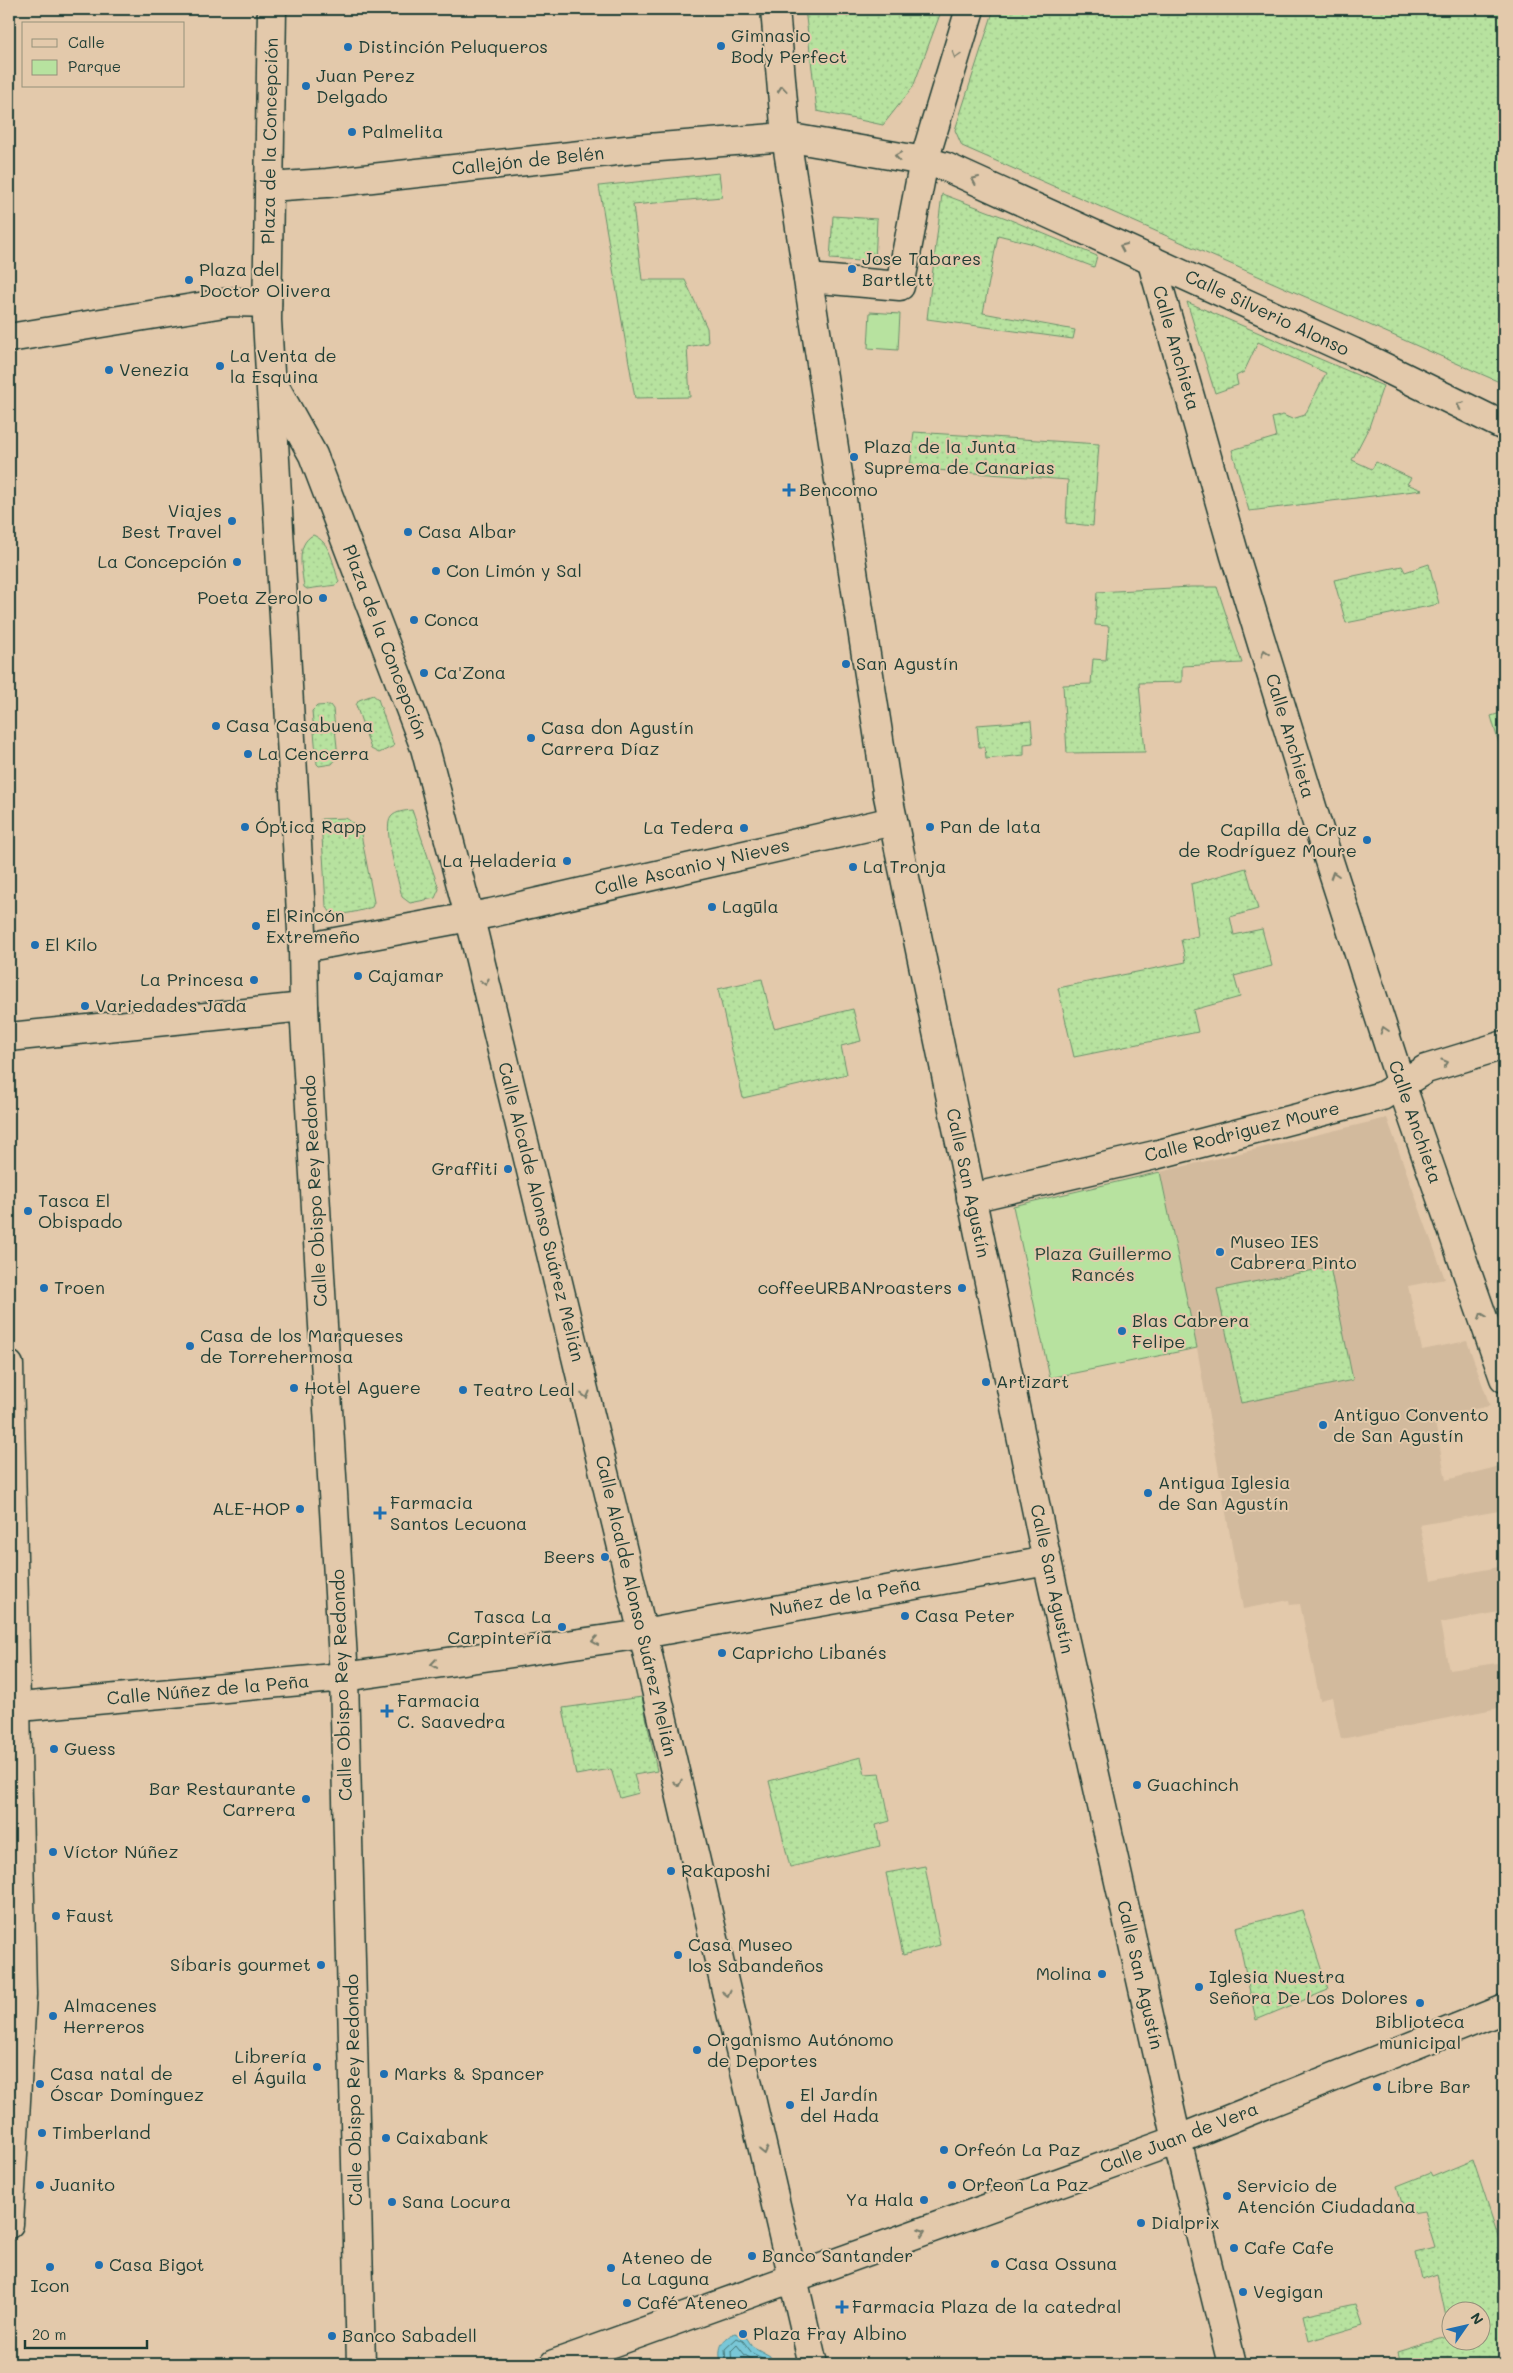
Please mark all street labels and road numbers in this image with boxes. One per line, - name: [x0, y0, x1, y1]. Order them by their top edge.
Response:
- street label: Plaza de la Concepción: [255, 37, 283, 244]
- street label: Callejón de Belén: [451, 140, 605, 180]
- street label: Calle Silverio Alonso: [1181, 263, 1354, 361]
- street label: Calle Anchieta: [1148, 282, 1206, 413]
- street label: Plaza de la Concepción: [338, 541, 434, 742]
- street label: Calle Anchieta: [1261, 671, 1321, 801]
- street label: Calle Ascanio y Nieves: [592, 832, 792, 900]
- street label: Calle Anchieta: [1384, 1057, 1448, 1187]
- street label: Calle Alcalde Alonso Suárez Melián: [493, 1059, 591, 1364]
- street label: Calle Obispo Rey Redondo: [296, 1074, 332, 1308]
- street label: Calle Rodriguez Moure: [1142, 1095, 1342, 1167]
- street label: Calle San Agustín: [941, 1106, 997, 1260]
- street label: Calle Alcalde Alonso Suárez Melián: [591, 1453, 683, 1759]
- street label: Calle San Agustín: [1025, 1502, 1081, 1656]
- street label: Calle Obispo Rey Redondo: [325, 1568, 357, 1801]
- street label: Nuñez de la Peña: [767, 1571, 922, 1621]
- street label: Calle Núñez de la Peña: [106, 1668, 310, 1710]
- street label: Calle San Agustín: [1112, 1898, 1170, 2052]
- street label: Calle Obispo Rey Redondo: [339, 1973, 367, 2206]
- street label: Calle Juan de Vera: [1096, 2096, 1261, 2178]

